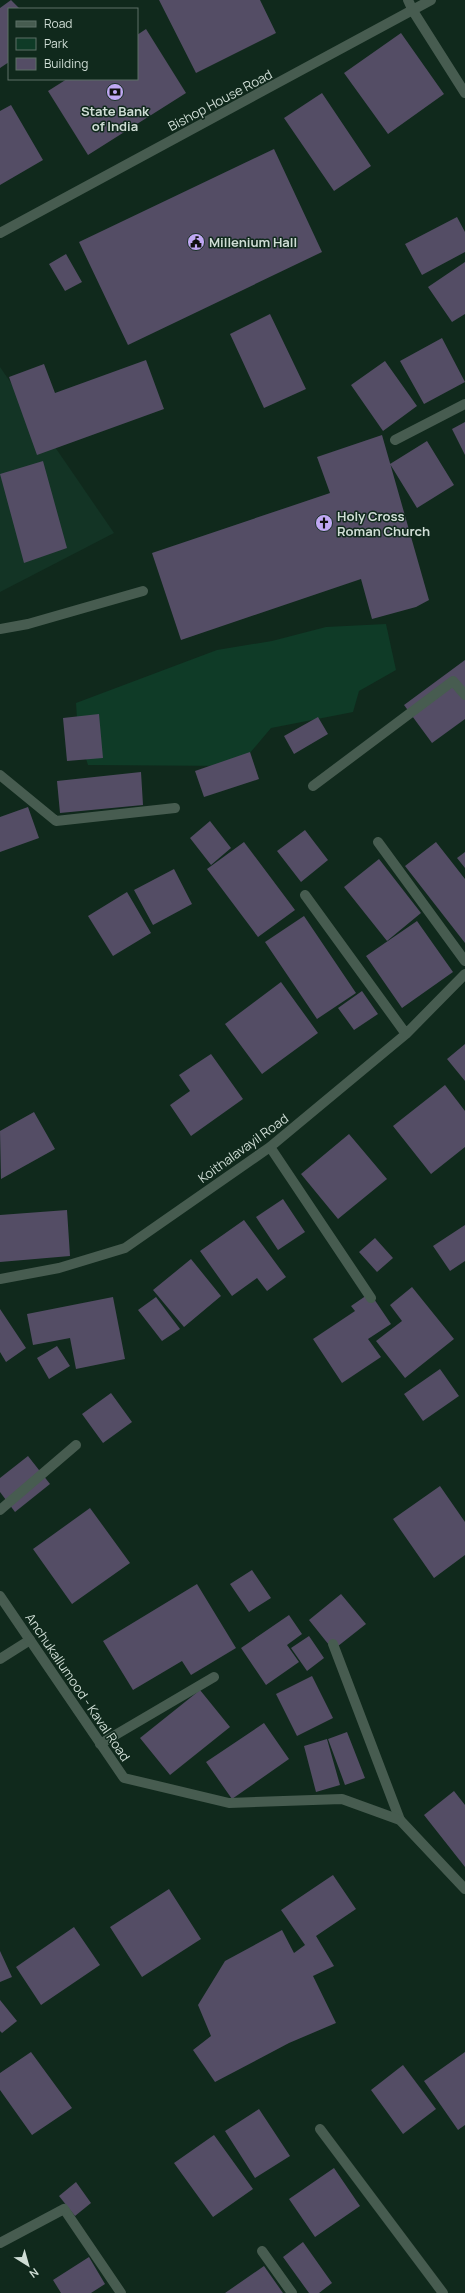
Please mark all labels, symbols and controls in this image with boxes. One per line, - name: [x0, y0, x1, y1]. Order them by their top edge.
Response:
- legend: [8, 8, 138, 80]
- text: Road: [44, 15, 72, 32]
- text: Park: [44, 35, 69, 52]
- text: Building: [44, 55, 88, 72]
- street label: Bishop House Road: [165, 65, 275, 135]
- bank icon: State Bank of India: [105, 82, 125, 102]
- place label: State Bank of India: [81, 102, 150, 135]
- public building icon: Millenium Hall: [186, 232, 206, 252]
- place label: Millenium Hall: [209, 233, 297, 251]
- place label: Holy Cross Roman Church: [337, 507, 430, 540]
- church icon: Holy Cross Roman Church: [314, 513, 334, 533]
- street label: Koithalavayil Road: [194, 1109, 292, 1187]
- street label: Anchukallumood - Kaval Road: [22, 1609, 134, 1765]
- north arrow: [8, 2245, 48, 2285]
- text: N: [27, 2265, 42, 2282]

